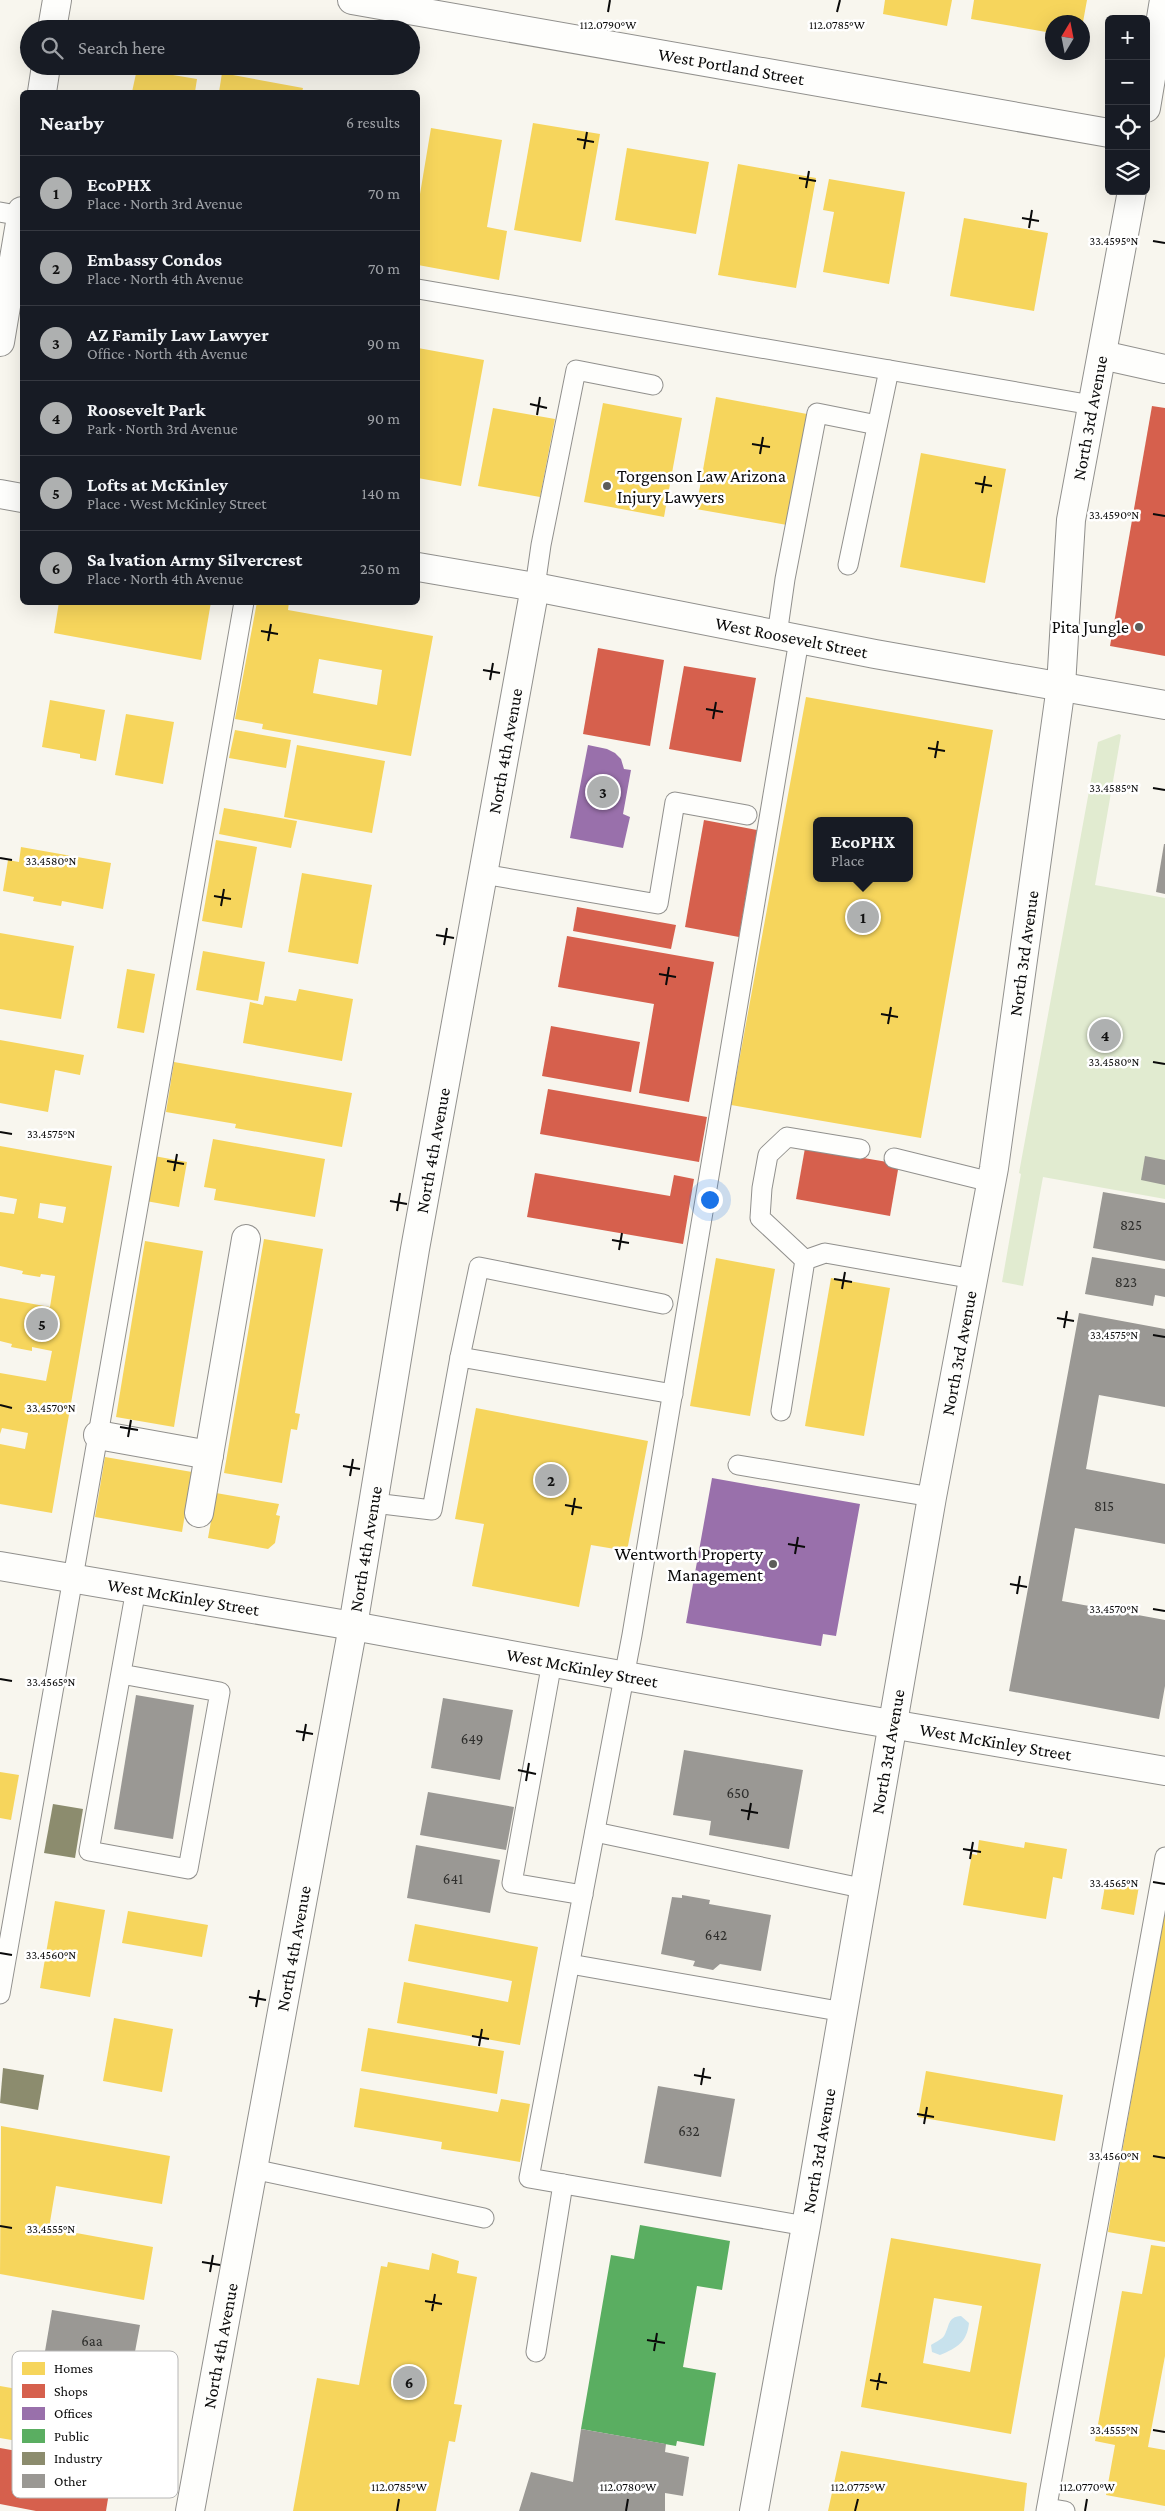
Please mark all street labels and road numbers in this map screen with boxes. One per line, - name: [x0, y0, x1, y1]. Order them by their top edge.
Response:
- street label: West Portland Street: [657, 44, 807, 89]
- street label: North 3rd Avenue: [1069, 354, 1111, 482]
- street label: West Roosevelt Street: [713, 613, 870, 663]
- street label: North 4th Avenue: [484, 687, 526, 816]
- street label: North 3rd Avenue: [1005, 889, 1042, 1017]
- street label: North 4th Avenue: [412, 1086, 454, 1215]
- street label: North 3rd Avenue: [938, 1289, 981, 1417]
- street label: North 4th Avenue: [345, 1484, 386, 1613]
- street label: West McKinley Street: [106, 1574, 262, 1620]
- street label: West McKinley Street: [505, 1644, 661, 1692]
- street label: North 3rd Avenue: [867, 1688, 909, 1816]
- street label: West McKinley Street: [918, 1719, 1074, 1765]
- street label: North 4th Avenue: [272, 1884, 315, 2013]
- street label: North 3rd Avenue: [798, 2087, 840, 2215]
- street label: North 4th Avenue: [199, 2281, 242, 2410]

